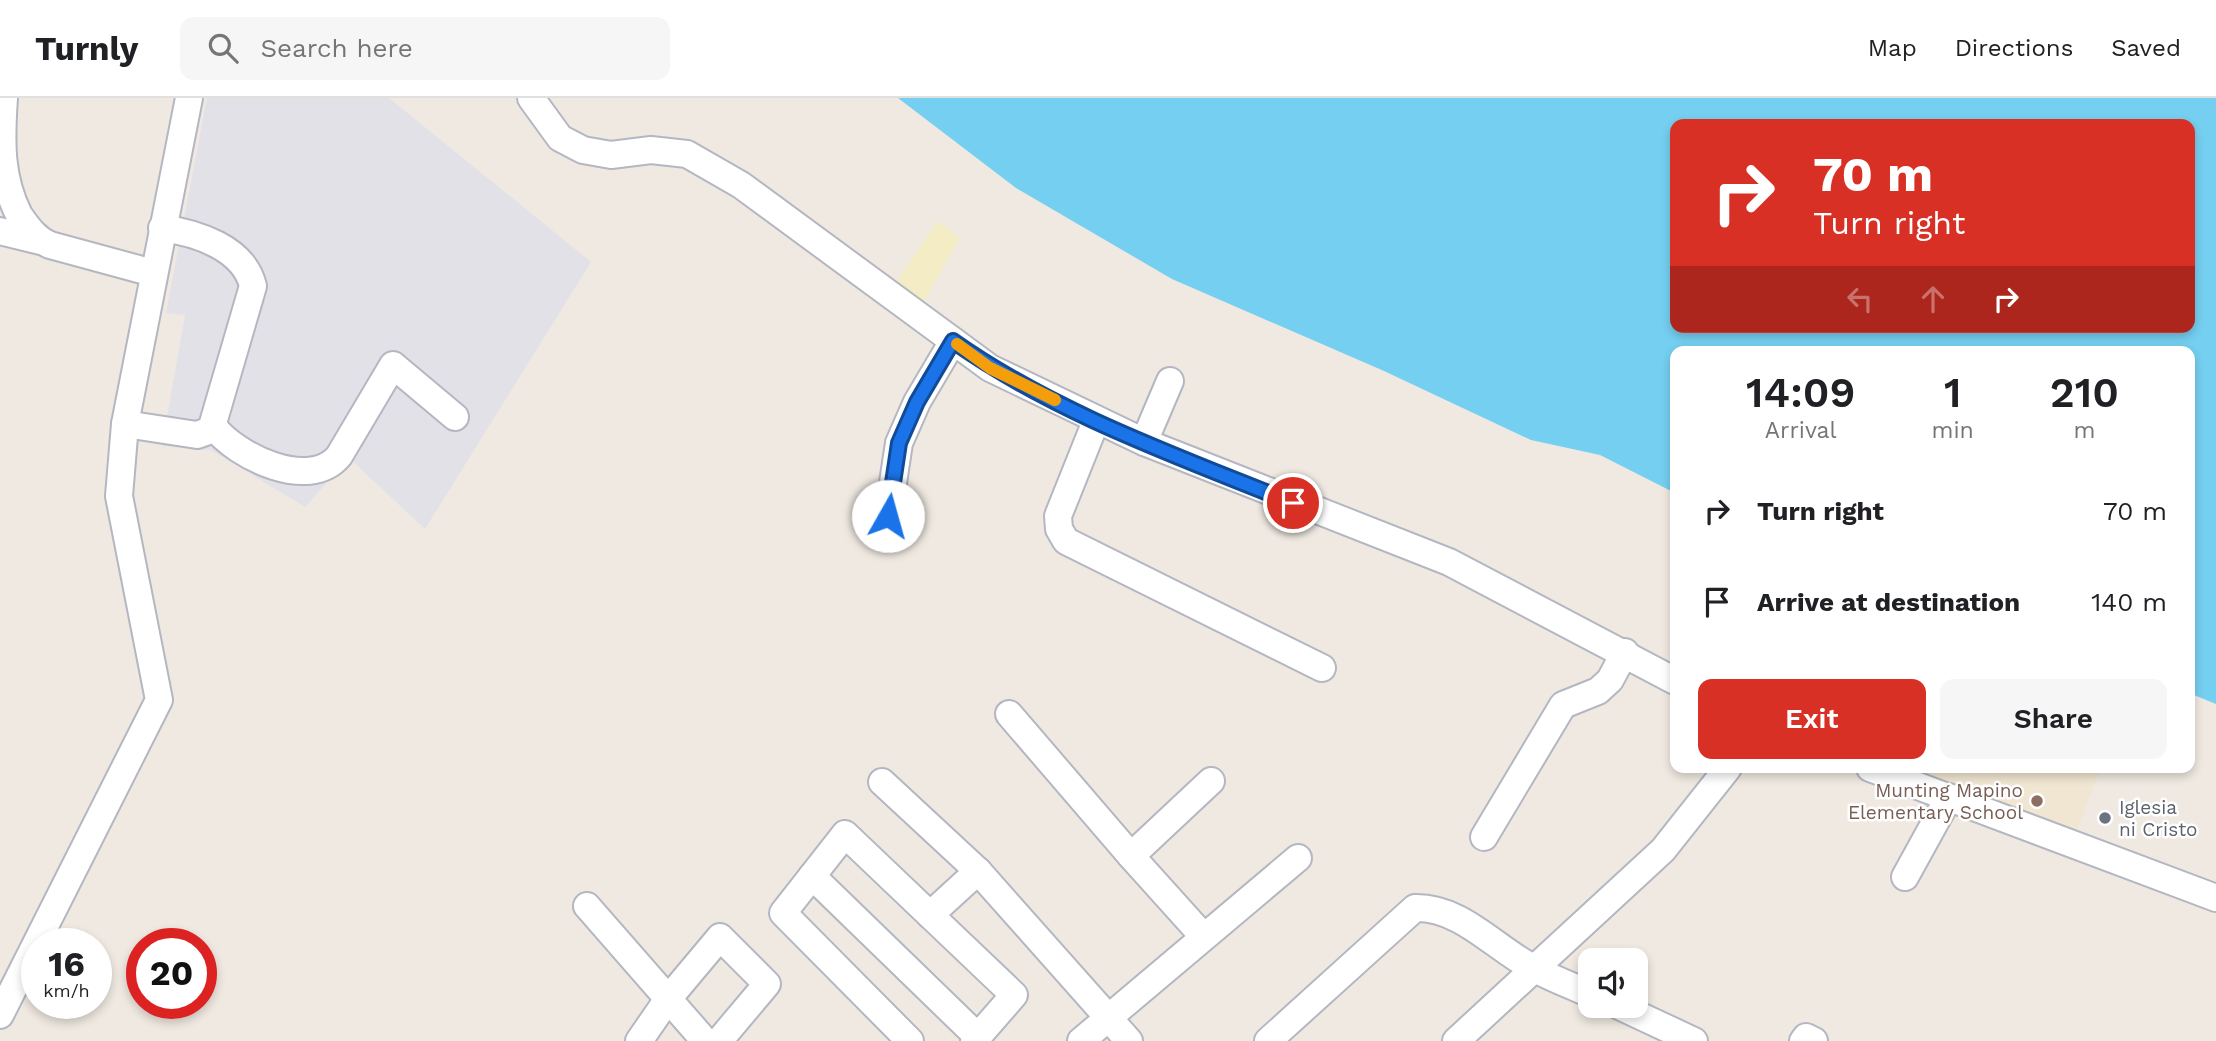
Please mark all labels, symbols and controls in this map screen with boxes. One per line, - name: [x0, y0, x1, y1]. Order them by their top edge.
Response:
- search box: [180, 17, 670, 80]
- text: Turnly: [35, 29, 138, 68]
- icon: search: [204, 29, 242, 67]
- text: Search here: [260, 33, 413, 63]
- text: Map: [1868, 34, 1917, 62]
- text: Directions: [1955, 34, 2073, 62]
- text: Saved: [2111, 34, 2181, 62]
- text: 70 m: [1813, 145, 1933, 203]
- icon: right: [1698, 147, 1789, 238]
- text: Turn right: [1813, 204, 1965, 242]
- icon: left: [1841, 280, 1879, 318]
- icon: ahead: [1914, 280, 1952, 318]
- icon: right: [1987, 280, 2025, 318]
- text: 14:09: [1746, 368, 1855, 417]
- text: 1: [1944, 368, 1961, 417]
- text: 210: [2050, 368, 2119, 417]
- text: Arrival: [1765, 417, 1837, 444]
- text: min: [1931, 417, 1974, 444]
- text: m: [2073, 417, 2095, 444]
- pin: [1263, 473, 1323, 533]
- position arrow: [851, 479, 925, 553]
- icon: arrive: [1274, 484, 1312, 522]
- icon: right: [1698, 492, 1736, 530]
- text: Turn right: [1757, 496, 1884, 526]
- text: 70 m: [2103, 496, 2167, 526]
- icon: arrive: [1698, 583, 1736, 621]
- text: Arrive at destination: [1757, 587, 2020, 617]
- text: 140 m: [2091, 587, 2167, 617]
- button: Exit: [1698, 679, 1926, 759]
- button: Share: [1940, 679, 2167, 759]
- place label: Munting Mapino Elementary School: [1848, 779, 2023, 824]
- marker: Munting Mapino Elementary School: [2029, 793, 2045, 809]
- place label: Iglesia ni Cristo: [2119, 796, 2198, 841]
- marker: Iglesia ni Cristo: [2097, 810, 2113, 826]
- speed limit sign: 20: [126, 928, 217, 1019]
- text: 16: [48, 943, 85, 985]
- map controls: [1578, 948, 1648, 1018]
- button: sound: [1578, 948, 1648, 1018]
- text: km/h: [43, 980, 90, 1001]

